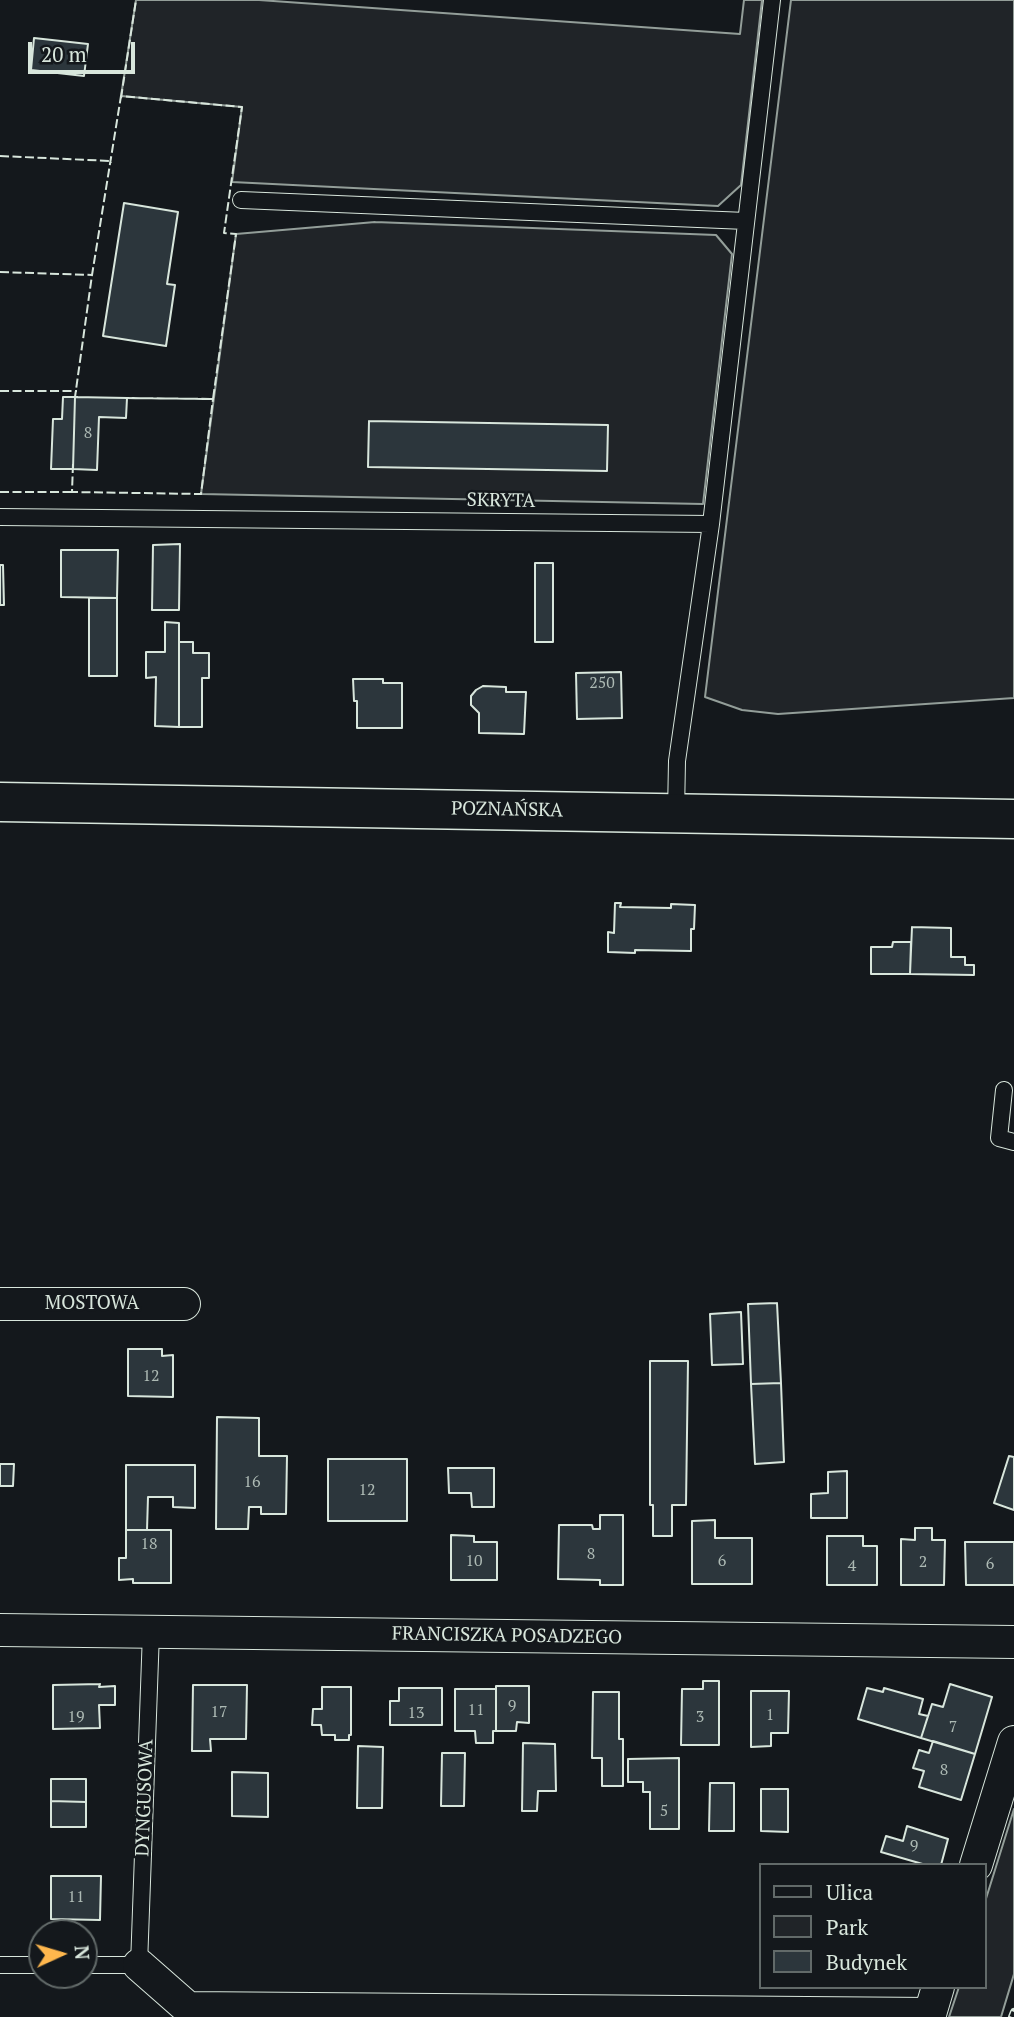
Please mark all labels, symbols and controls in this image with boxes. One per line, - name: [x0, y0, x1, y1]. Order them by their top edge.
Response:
- scale bar: [32, 28, 138, 72]
- text: 20 m: [41, 40, 87, 68]
- house number: 8: [84, 423, 92, 443]
- street label: SKRYTA: [466, 489, 536, 513]
- house number: 250: [589, 673, 615, 693]
- street label: POZNAŃSKA: [451, 798, 563, 822]
- street label: MOSTOWA: [45, 1293, 139, 1315]
- house number: 12: [142, 1366, 160, 1386]
- house number: 16: [243, 1472, 261, 1492]
- house number: 12: [358, 1480, 376, 1500]
- house number: 18: [140, 1534, 158, 1554]
- house number: 8: [587, 1544, 595, 1564]
- house number: 10: [465, 1551, 483, 1571]
- house number: 6: [718, 1551, 726, 1571]
- house number: 2: [919, 1552, 927, 1572]
- house number: 6: [986, 1554, 994, 1574]
- house number: 4: [848, 1556, 856, 1576]
- street label: FRANCISZKA POSADZEGO: [392, 1623, 622, 1649]
- house number: 9: [508, 1696, 516, 1716]
- house number: 11: [467, 1700, 485, 1720]
- house number: 17: [210, 1702, 228, 1722]
- house number: 13: [407, 1703, 425, 1723]
- house number: 1: [766, 1705, 774, 1725]
- house number: 19: [67, 1707, 85, 1727]
- house number: 3: [696, 1707, 704, 1727]
- house number: 7: [949, 1717, 957, 1737]
- street label: DYNGUSOWA: [132, 1739, 158, 1857]
- house number: 8: [940, 1760, 948, 1780]
- house number: 5: [660, 1801, 668, 1821]
- house number: 9: [910, 1836, 918, 1856]
- legend: [758, 1863, 986, 1989]
- text: Ulica: [826, 1878, 873, 1906]
- house number: 11: [67, 1887, 85, 1907]
- text: Park: [826, 1913, 868, 1941]
- north arrow: [28, 1919, 98, 1989]
- text: N: [69, 1945, 95, 1961]
- text: Budynek: [826, 1948, 907, 1976]

